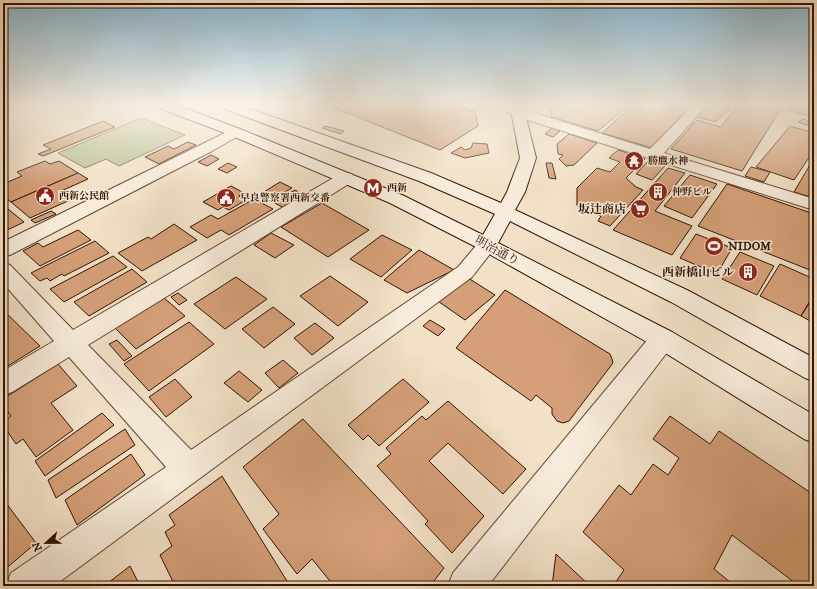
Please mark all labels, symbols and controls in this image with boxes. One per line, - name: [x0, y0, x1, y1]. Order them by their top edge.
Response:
- temple icon: 勝鷹水神: [623, 150, 645, 172]
- place label: 勝鷹水神: [648, 155, 688, 167]
- metro station icon: 西新: [362, 177, 384, 199]
- building icon: 仲野ビル: [647, 181, 669, 203]
- place label: 西新: [387, 182, 407, 194]
- public building icon: 西新公民館: [34, 185, 56, 207]
- place label: 仲野ビル: [672, 186, 712, 198]
- public building icon: 早良警察署西新交番: [215, 187, 237, 209]
- place label: 西新公民館: [59, 190, 109, 202]
- place label: 早良警察署西新交番: [240, 192, 330, 204]
- supermarket icon: 坂辻商店: [629, 198, 651, 220]
- place label: 坂辻商店: [578, 202, 626, 217]
- street label: 明治通り: [472, 233, 522, 269]
- sports icon: NIDOM: [703, 235, 725, 257]
- place label: NIDOM: [728, 239, 771, 254]
- building icon: 西新橋山ビル: [737, 261, 759, 283]
- place label: 西新橋山ビル: [662, 265, 734, 280]
- north arrow: [26, 523, 66, 563]
- text: N: [29, 540, 46, 553]

